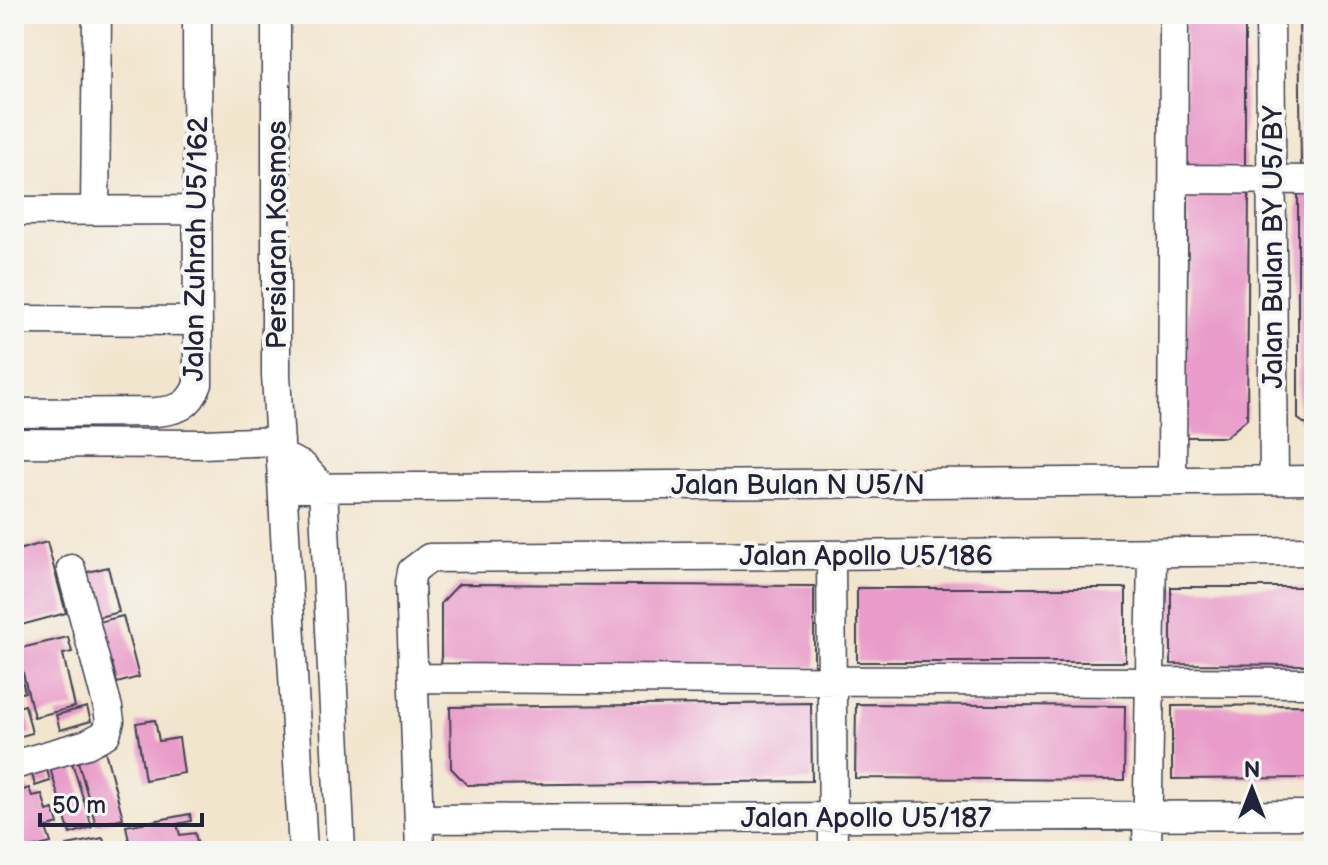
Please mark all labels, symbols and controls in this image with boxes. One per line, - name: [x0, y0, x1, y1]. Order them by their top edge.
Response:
- street label: Jalan Bulan BY U5/BY: [1257, 105, 1290, 389]
- street label: Jalan Zuhrah U5/162: [178, 116, 215, 382]
- street label: Persiaran Kosmos: [261, 121, 294, 349]
- street label: Jalan Bulan N U5/N: [671, 469, 925, 502]
- street label: Jalan Apollo U5/186: [739, 540, 993, 573]
- north arrow: [1212, 749, 1292, 829]
- text: N: [1244, 757, 1260, 784]
- scale bar: [40, 777, 202, 827]
- text: 50 m: [52, 791, 106, 820]
- street label: Jalan Apollo U5/187: [741, 802, 991, 835]

